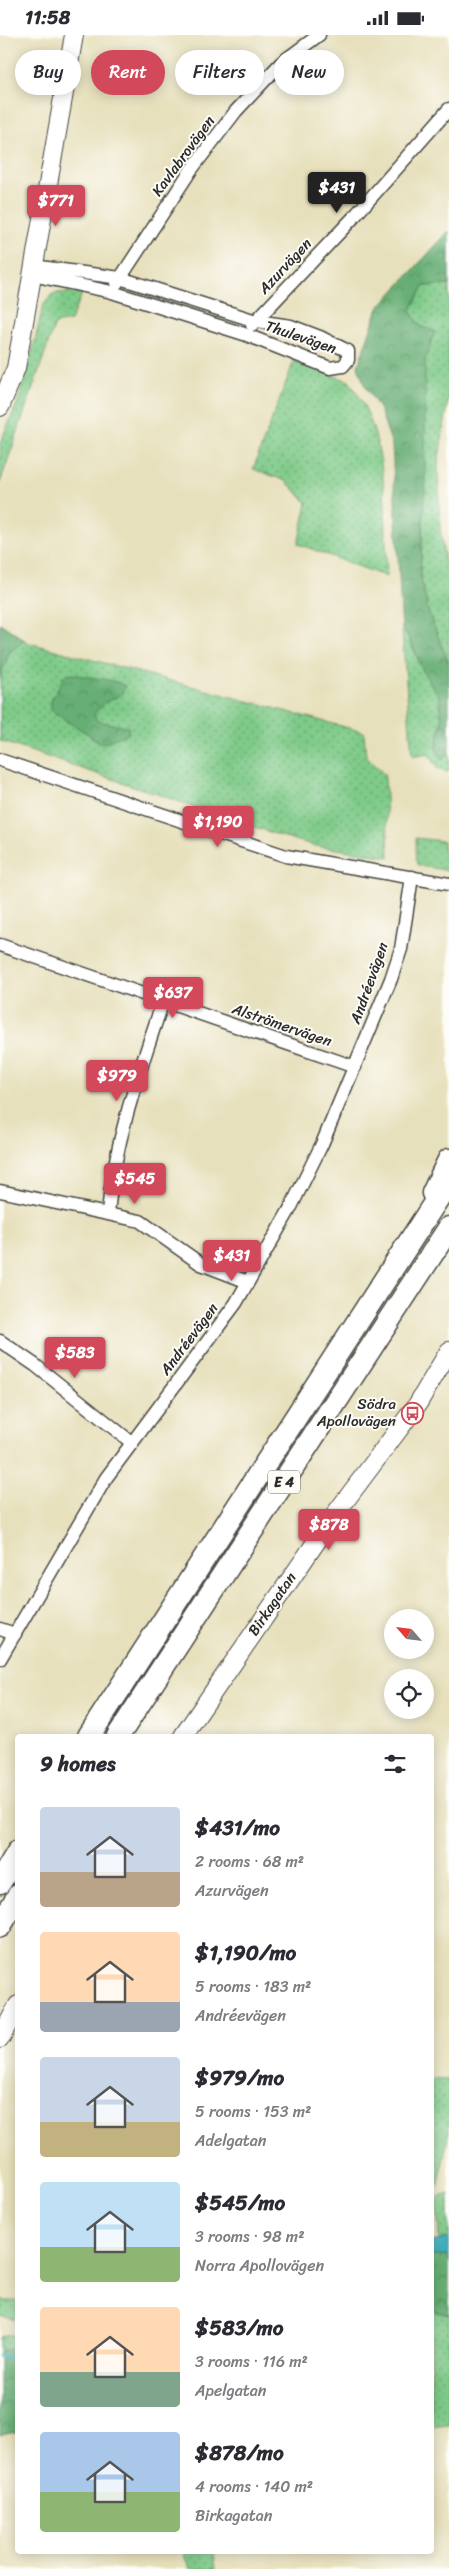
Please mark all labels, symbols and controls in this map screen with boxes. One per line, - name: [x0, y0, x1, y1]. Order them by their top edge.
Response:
- text: 11:58: [25, 1, 70, 34]
- chip: Buy: [15, 50, 81, 95]
- chip: Rent: [91, 50, 165, 95]
- chip: Filters: [175, 50, 264, 95]
- chip: New: [274, 50, 344, 95]
- street label: Kavlabrovägen: [145, 110, 221, 202]
- pin: $431: [307, 171, 367, 214]
- text: $431: [319, 173, 355, 202]
- pin: $771: [26, 185, 86, 227]
- text: $771: [38, 186, 74, 215]
- street label: Azurvägen: [251, 232, 318, 301]
- street label: Thulevägen: [262, 313, 340, 361]
- pin: $1,190: [177, 805, 259, 848]
- text: $1,190: [194, 807, 242, 836]
- street label: Andréevägen: [342, 938, 396, 1028]
- pin: $637: [143, 977, 203, 1019]
- text: $637: [154, 978, 192, 1007]
- street label: Alströmervägen: [228, 995, 335, 1054]
- pin: $979: [87, 1059, 147, 1102]
- text: $979: [97, 1061, 137, 1090]
- pin: $545: [105, 1163, 165, 1205]
- text: $545: [115, 1164, 155, 1193]
- pin: $431: [202, 1239, 262, 1282]
- text: $431: [214, 1241, 250, 1270]
- street label: Andréevägen: [152, 1297, 225, 1382]
- pin: $583: [45, 1337, 105, 1379]
- text: $583: [56, 1338, 94, 1367]
- place label: Södra Apollovägen: [316, 1391, 396, 1434]
- bus stop icon: Södra Apollovägen: [400, 1401, 424, 1425]
- road number: E 4: [268, 1470, 300, 1493]
- pin: $878: [299, 1509, 359, 1551]
- text: $878: [309, 1510, 349, 1539]
- street label: Birkagatan: [241, 1567, 303, 1641]
- north arrow: [384, 1609, 434, 1659]
- map controls: [384, 1609, 434, 1719]
- button: locate: [384, 1669, 434, 1719]
- text: 9 homes: [40, 1745, 116, 1783]
- icon: filters: [381, 1750, 409, 1778]
- text: $431/mo: [195, 1809, 280, 1847]
- icon: home: [80, 1827, 140, 1887]
- text: 2 rooms · 68 m²: [195, 1847, 304, 1876]
- text: Azurvägen: [195, 1876, 269, 1905]
- text: $1,190/mo: [195, 1934, 296, 1972]
- icon: home: [80, 1952, 140, 2012]
- text: 5 rooms · 183 m²: [195, 1972, 311, 2001]
- text: Andréevägen: [195, 2001, 286, 2030]
- text: $979/mo: [195, 2059, 284, 2097]
- icon: home: [80, 2077, 140, 2137]
- text: 5 rooms · 153 m²: [195, 2097, 311, 2126]
- text: Adelgatan: [195, 2126, 266, 2155]
- text: $545/mo: [195, 2184, 285, 2222]
- icon: home: [80, 2202, 140, 2262]
- text: 3 rooms · 98 m²: [195, 2222, 304, 2251]
- text: Norra Apollovägen: [195, 2251, 324, 2280]
- text: $583/mo: [195, 2309, 283, 2347]
- icon: home: [80, 2327, 140, 2387]
- text: 3 rooms · 116 m²: [195, 2347, 308, 2376]
- text: Apelgatan: [195, 2376, 267, 2405]
- text: $878/mo: [195, 2434, 284, 2472]
- icon: home: [80, 2452, 140, 2512]
- text: 4 rooms · 140 m²: [195, 2472, 313, 2501]
- text: Birkagatan: [195, 2501, 272, 2530]

